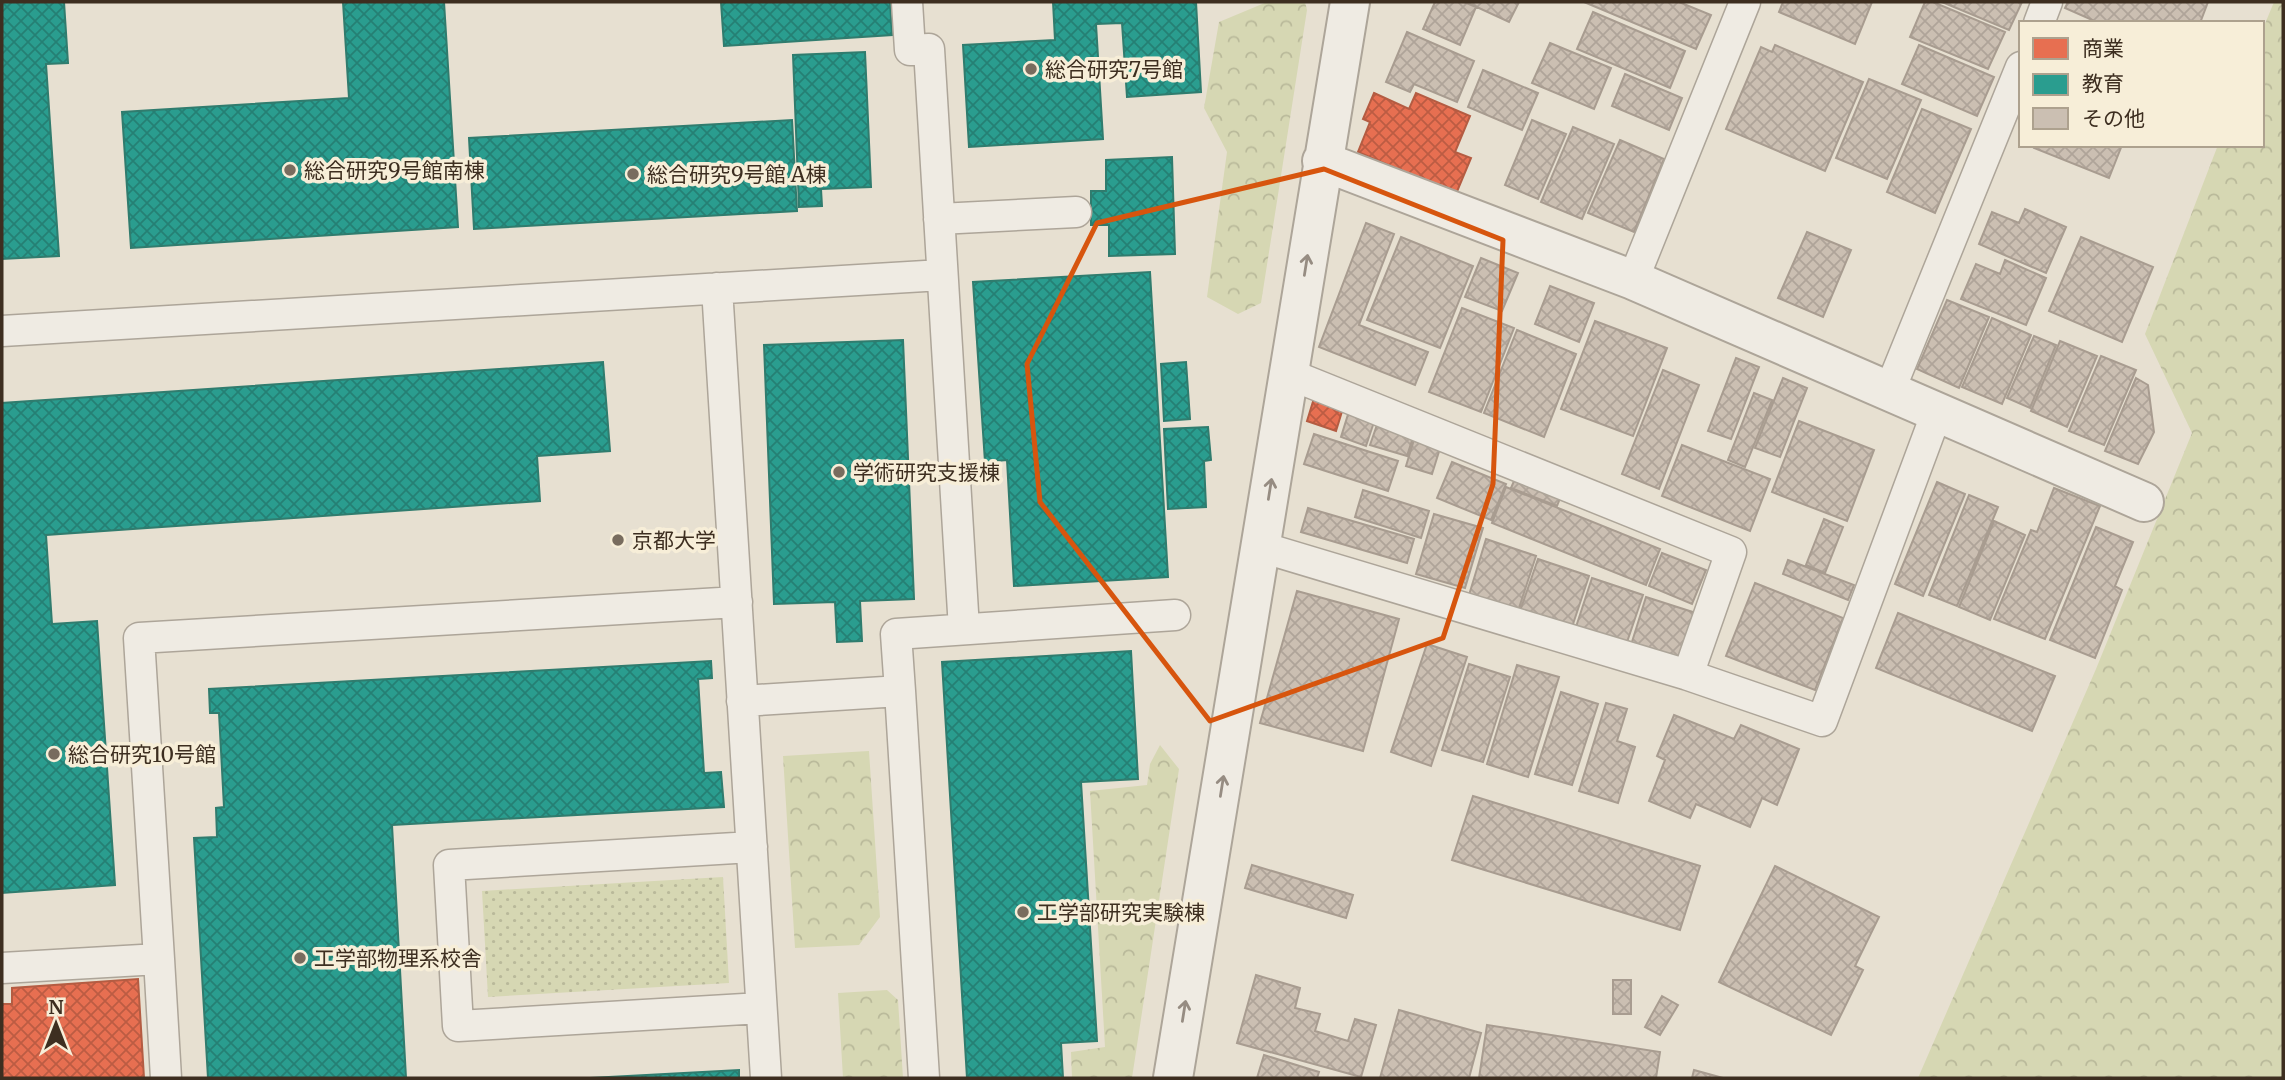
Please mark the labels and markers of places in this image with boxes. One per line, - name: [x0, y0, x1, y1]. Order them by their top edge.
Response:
- place label: 総合研究7号館: [1045, 56, 1183, 83]
- marker: 総合研究7号館: [1023, 61, 1039, 77]
- place label: 総合研究9号館南棟: [304, 157, 485, 184]
- place label: 総合研究9号館 A棟: [647, 161, 827, 188]
- marker: 総合研究9号館南棟: [282, 162, 298, 178]
- marker: 総合研究9号館 A棟: [625, 166, 641, 182]
- place label: 学術研究支援棟: [853, 459, 1000, 486]
- marker: 学術研究支援棟: [831, 464, 847, 480]
- place label: 京都大学: [632, 527, 716, 554]
- marker: 京都大学: [610, 532, 626, 548]
- place label: 総合研究10号館: [68, 741, 216, 768]
- marker: 総合研究10号館: [46, 746, 62, 762]
- place label: 工学部研究実験棟: [1037, 899, 1205, 926]
- marker: 工学部研究実験棟: [1015, 904, 1031, 920]
- place label: 工学部物理系校舎: [314, 945, 482, 972]
- marker: 工学部物理系校舎: [292, 950, 308, 966]

